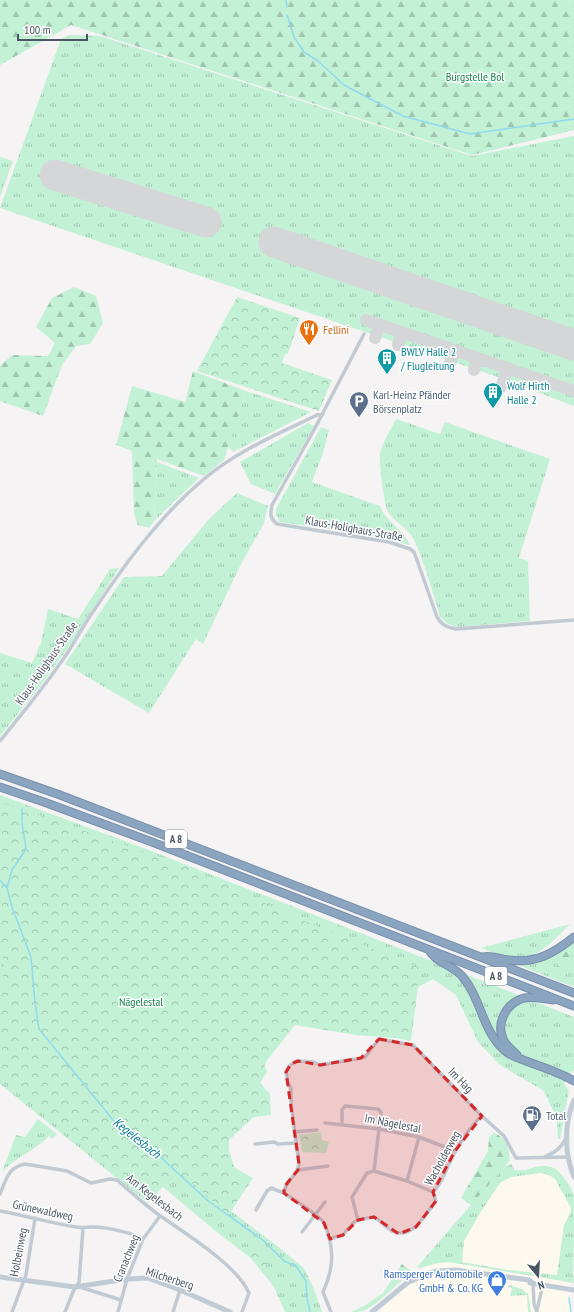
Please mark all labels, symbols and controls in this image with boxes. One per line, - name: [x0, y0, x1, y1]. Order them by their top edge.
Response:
- scale bar: [18, 16, 87, 42]
- text: 100 m: [24, 22, 51, 37]
- park label: Burgstelle Bol: [446, 69, 504, 84]
- restaurant icon: Fellini: [298, 318, 320, 346]
- place label: Fellini: [323, 322, 349, 337]
- place label: BWLV Halle 2 / Flugleitung: [400, 344, 456, 373]
- building icon: BWLV Halle 2 / Flugleitung: [376, 347, 398, 375]
- place label: Wolf Hirth Halle 2: [507, 378, 549, 407]
- building icon: Wolf Hirth Halle 2: [482, 381, 504, 409]
- place label: Karl-Heinz Pfänder Börsenplatz: [373, 387, 452, 416]
- parking icon: Karl-Heinz Pfänder Börsenplatz: [348, 390, 370, 418]
- street label: Klaus-Holighaus-Straße: [304, 512, 404, 544]
- street label: Klaus-Holighaus-Straße: [12, 618, 80, 708]
- road number: A 8: [165, 830, 187, 848]
- road number: A 8: [485, 967, 507, 985]
- park label: Nägelestal: [119, 994, 163, 1009]
- street label: Im Hag: [445, 1064, 477, 1096]
- fuel station icon: Total: [521, 1104, 543, 1132]
- place label: Total: [546, 1108, 566, 1123]
- street label: Im Nägelestal: [363, 1110, 423, 1136]
- water label: Kegelesbach: [110, 1114, 165, 1163]
- street label: Wacholderweg: [421, 1128, 463, 1188]
- street label: Am Kegelesbach: [124, 1170, 186, 1224]
- street label: Grünewaldweg: [11, 1196, 75, 1224]
- street label: Holbeinweg: [6, 1226, 30, 1278]
- street label: Cranachweg: [110, 1232, 142, 1284]
- north arrow: [518, 1256, 558, 1296]
- street label: Milcherberg: [144, 1263, 196, 1293]
- place label: Ramsperger Automobile GmbH & Co. KG: [384, 1266, 483, 1295]
- shop icon: Ramsperger Automobile GmbH & Co. KG: [486, 1269, 508, 1297]
- text: N: [536, 1278, 546, 1293]

